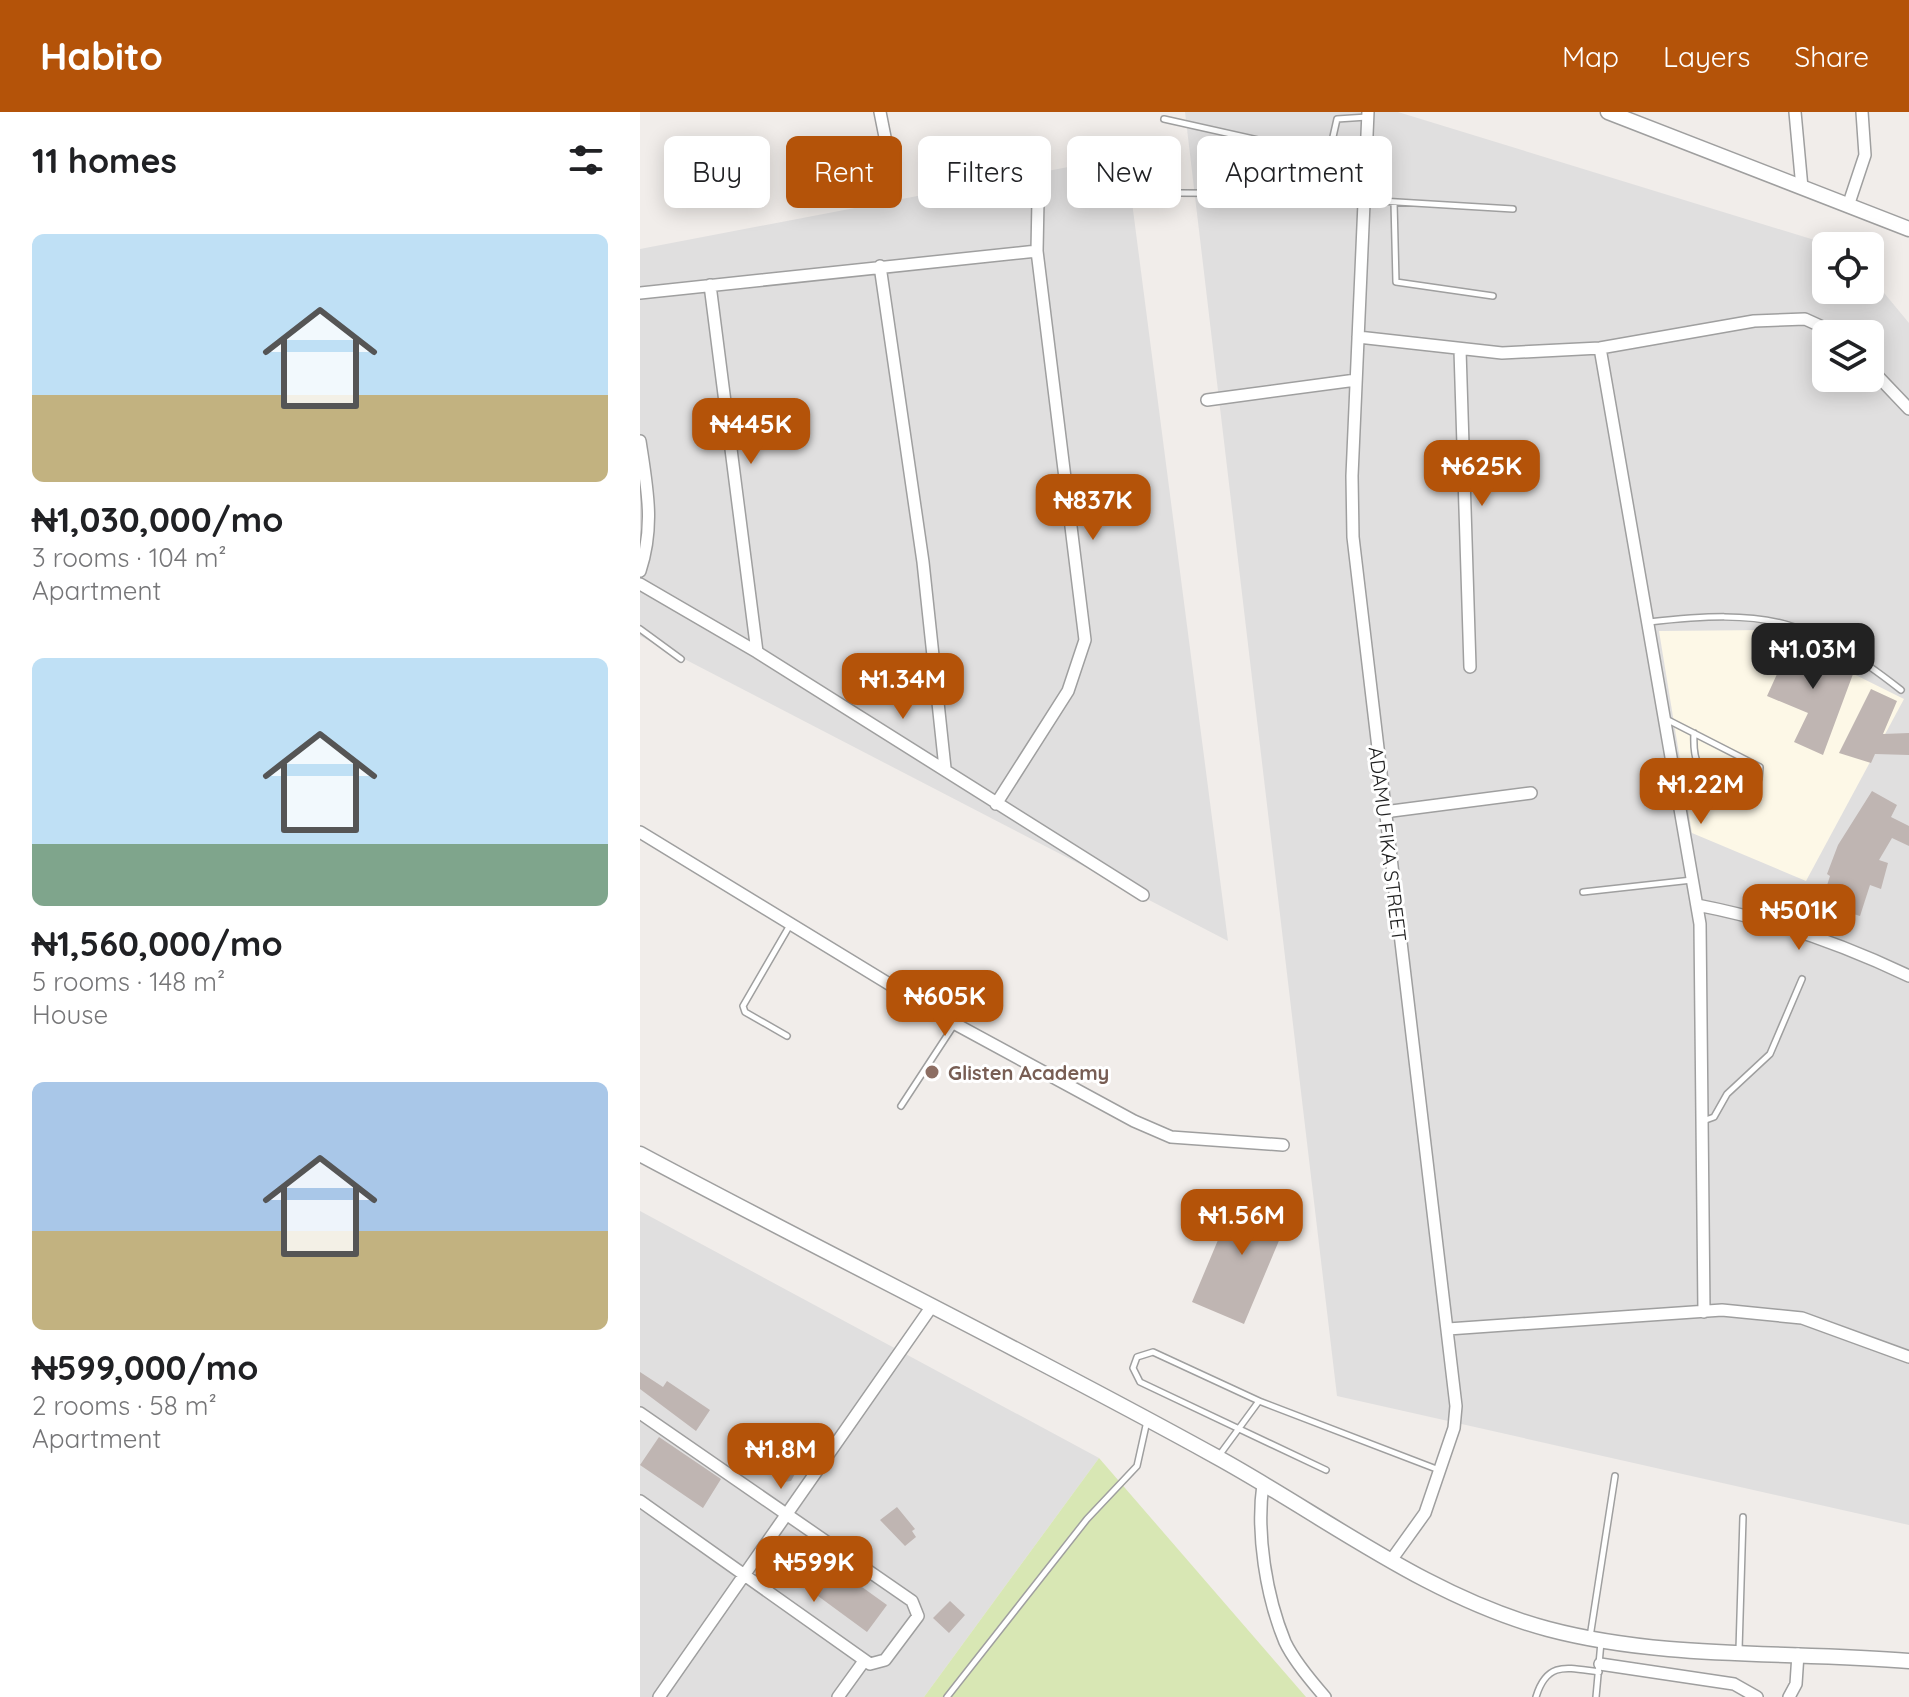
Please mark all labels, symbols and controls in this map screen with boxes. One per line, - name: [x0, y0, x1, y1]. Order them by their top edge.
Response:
- text: Habito: [40, 32, 163, 80]
- text: Map: [1562, 39, 1619, 74]
- text: Layers: [1663, 39, 1750, 74]
- text: Share: [1794, 39, 1869, 74]
- chip: Buy: [664, 136, 770, 208]
- chip: Rent: [786, 136, 902, 208]
- chip: Filters: [918, 136, 1051, 208]
- chip: New: [1067, 136, 1181, 208]
- chip: Apartment: [1197, 136, 1392, 208]
- icon: filters: [564, 138, 608, 182]
- text: 11 homes: [32, 139, 177, 182]
- map controls: [1812, 232, 1884, 392]
- button: locate: [1812, 232, 1884, 304]
- icon: home: [248, 286, 392, 430]
- button: layers: [1812, 320, 1884, 392]
- pin: ₦445K: [695, 398, 807, 466]
- text: ₦445K: [710, 407, 792, 440]
- pin: ₦625K: [1426, 440, 1538, 508]
- text: ₦625K: [1442, 449, 1522, 482]
- pin: ₦837K: [1037, 474, 1149, 542]
- text: ₦837K: [1054, 483, 1132, 516]
- text: ₦1,030,000/mo: [32, 498, 283, 541]
- text: 3 rooms · 104 m²: [32, 541, 227, 574]
- text: Apartment: [32, 574, 161, 607]
- pin: ₦1.03M: [1748, 623, 1878, 691]
- text: ₦1.03M: [1770, 632, 1856, 665]
- pin: ₦1.34M: [838, 653, 968, 721]
- text: ₦1.34M: [860, 662, 946, 695]
- icon: home: [248, 710, 392, 854]
- street label: ADAMU FIKA STREET: [1364, 745, 1412, 943]
- pin: ₦1.22M: [1636, 758, 1766, 826]
- text: ₦1.22M: [1658, 767, 1744, 800]
- pin: ₦501K: [1743, 884, 1855, 952]
- text: ₦501K: [1760, 893, 1838, 926]
- text: ₦1,560,000/mo: [32, 922, 283, 965]
- text: 5 rooms · 148 m²: [32, 965, 225, 998]
- pin: ₦605K: [889, 970, 1001, 1038]
- text: ₦605K: [904, 979, 986, 1012]
- text: House: [32, 998, 108, 1031]
- place label: Glisten Academy: [948, 1060, 1109, 1085]
- marker: Glisten Academy: [923, 1063, 941, 1081]
- icon: home: [248, 1134, 392, 1278]
- pin: ₦1.56M: [1177, 1189, 1307, 1257]
- text: ₦1.56M: [1199, 1198, 1285, 1231]
- text: ₦599,000/mo: [32, 1346, 258, 1389]
- text: 2 rooms · 58 m²: [32, 1389, 217, 1422]
- text: Apartment: [32, 1422, 161, 1455]
- pin: ₦1.8M: [725, 1423, 837, 1491]
- text: ₦1.8M: [745, 1432, 817, 1465]
- pin: ₦599K: [758, 1536, 870, 1604]
- text: ₦599K: [774, 1545, 854, 1578]

